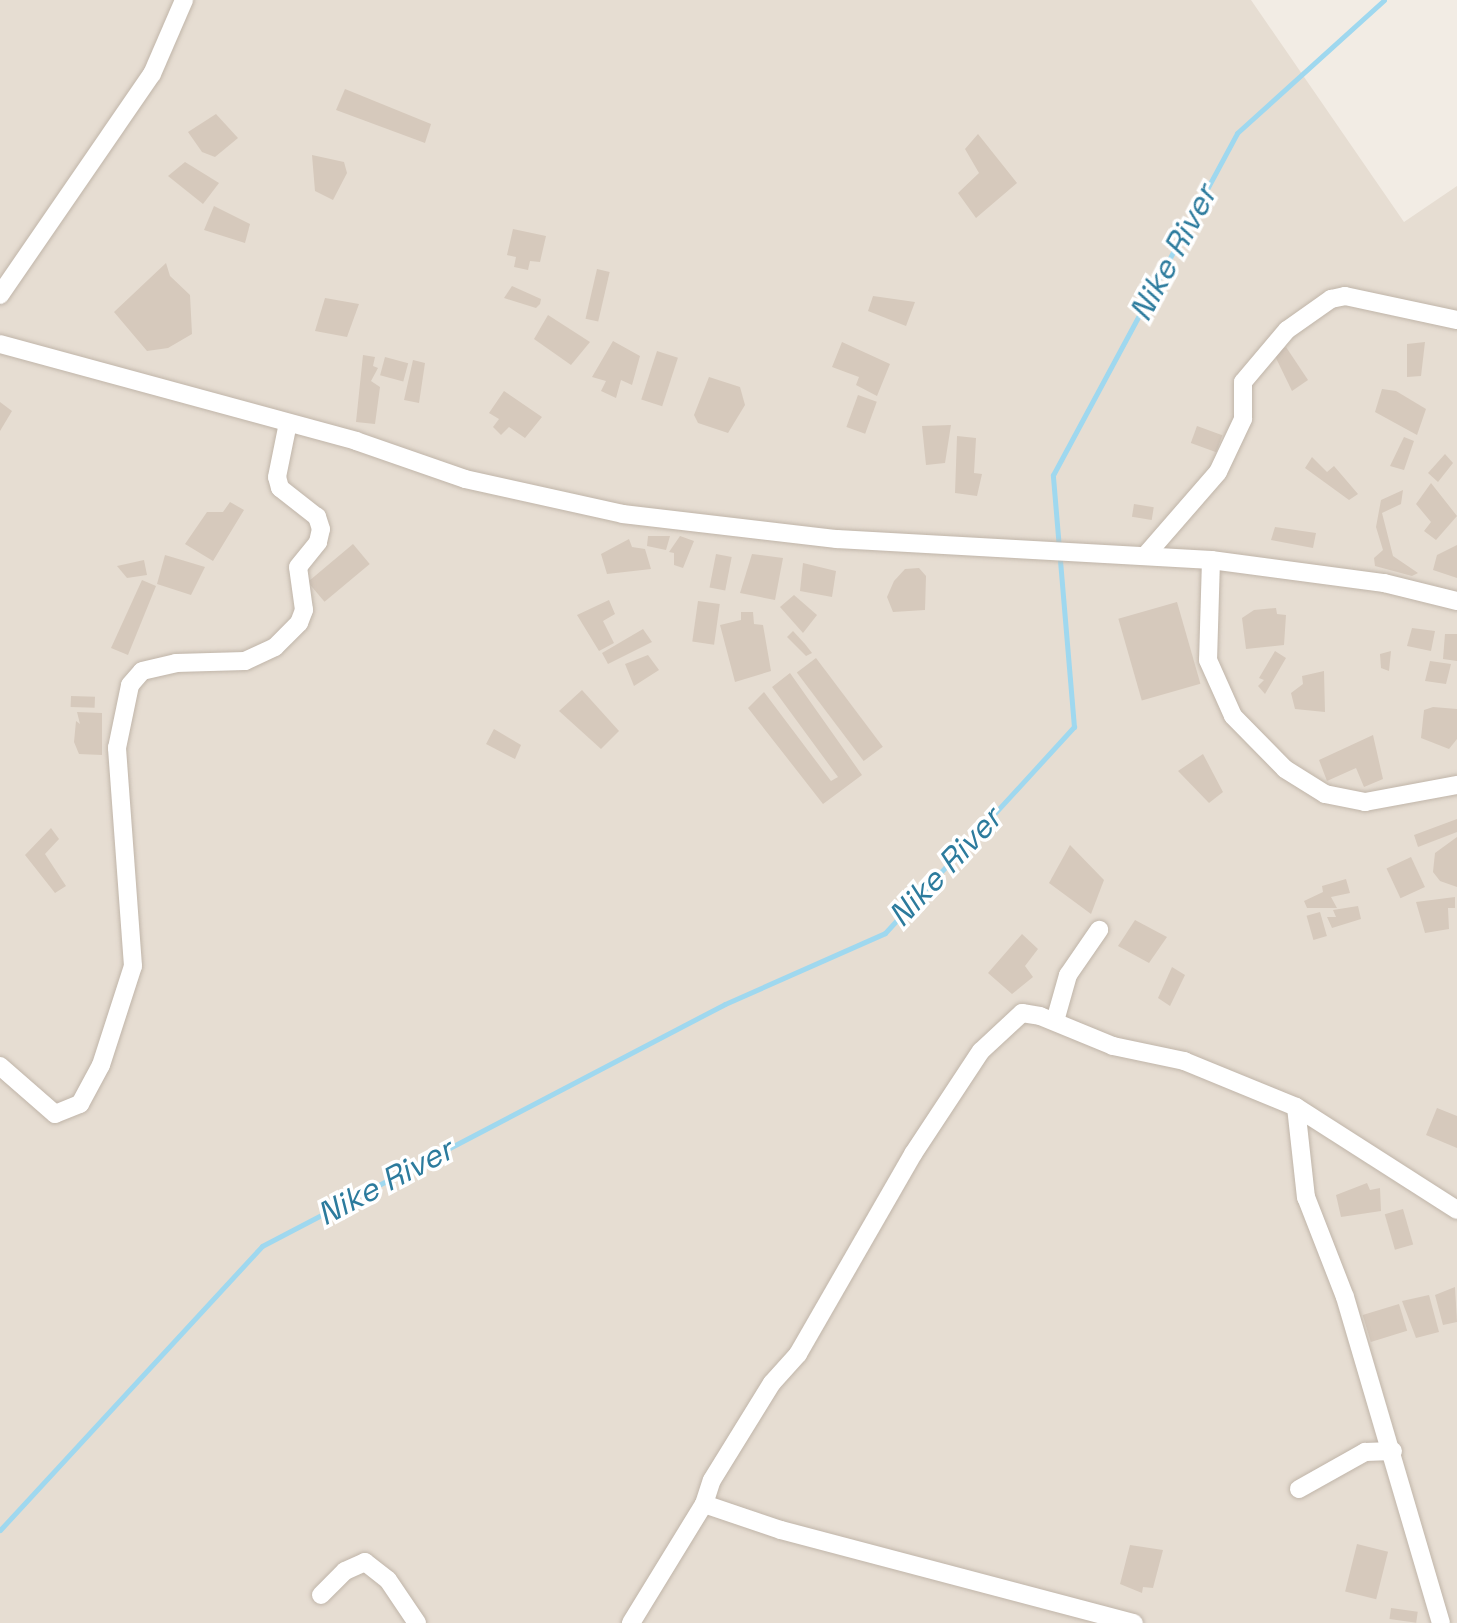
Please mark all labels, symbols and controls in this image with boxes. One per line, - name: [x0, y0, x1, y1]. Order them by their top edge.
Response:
- water label: Nike River: [1121, 179, 1225, 327]
- water label: Nike River: [880, 800, 1010, 934]
- water label: Nike River: [311, 1130, 459, 1234]

